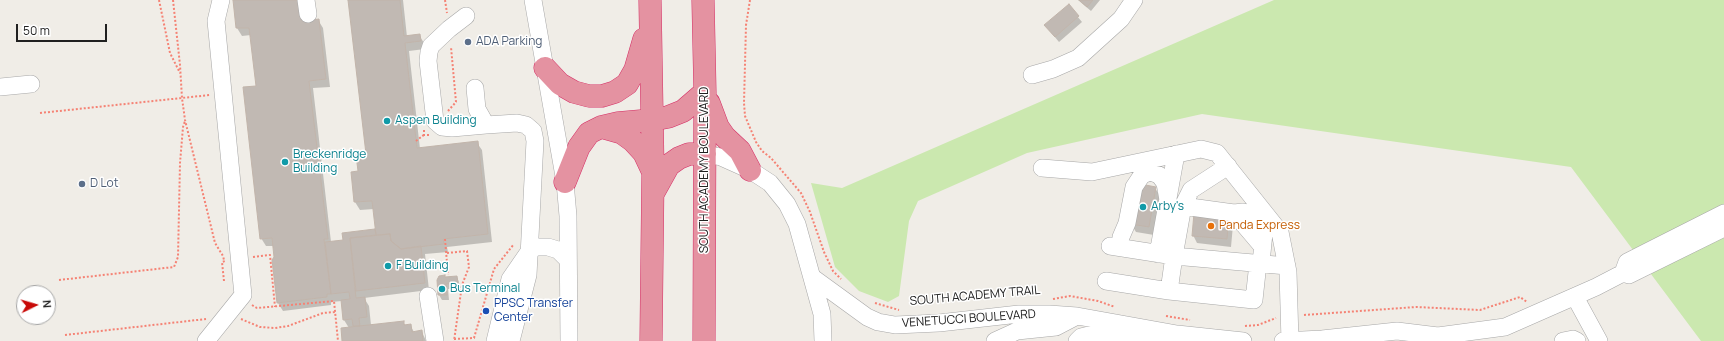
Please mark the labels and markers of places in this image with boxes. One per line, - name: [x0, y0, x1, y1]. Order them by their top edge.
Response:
- place label: ADA Parking: [476, 35, 542, 49]
- marker: ADA Parking: [463, 37, 473, 47]
- place label: Aspen Building: [395, 114, 477, 128]
- marker: Aspen Building: [382, 116, 392, 126]
- place label: Breckenridge Building: [293, 148, 366, 176]
- marker: Breckenridge Building: [280, 157, 290, 167]
- place label: D Lot: [90, 177, 118, 191]
- marker: D Lot: [77, 179, 87, 189]
- place label: Arby's: [1151, 200, 1184, 214]
- marker: Arby's: [1138, 202, 1148, 212]
- place label: Panda Express: [1219, 219, 1300, 233]
- marker: Panda Express: [1206, 221, 1216, 231]
- place label: F Building: [396, 259, 449, 273]
- marker: F Building: [383, 261, 393, 271]
- place label: Bus Terminal: [450, 282, 520, 296]
- marker: Bus Terminal: [437, 284, 447, 294]
- place label: PPSC Transfer Center: [494, 297, 573, 325]
- marker: PPSC Transfer Center: [481, 306, 491, 316]

